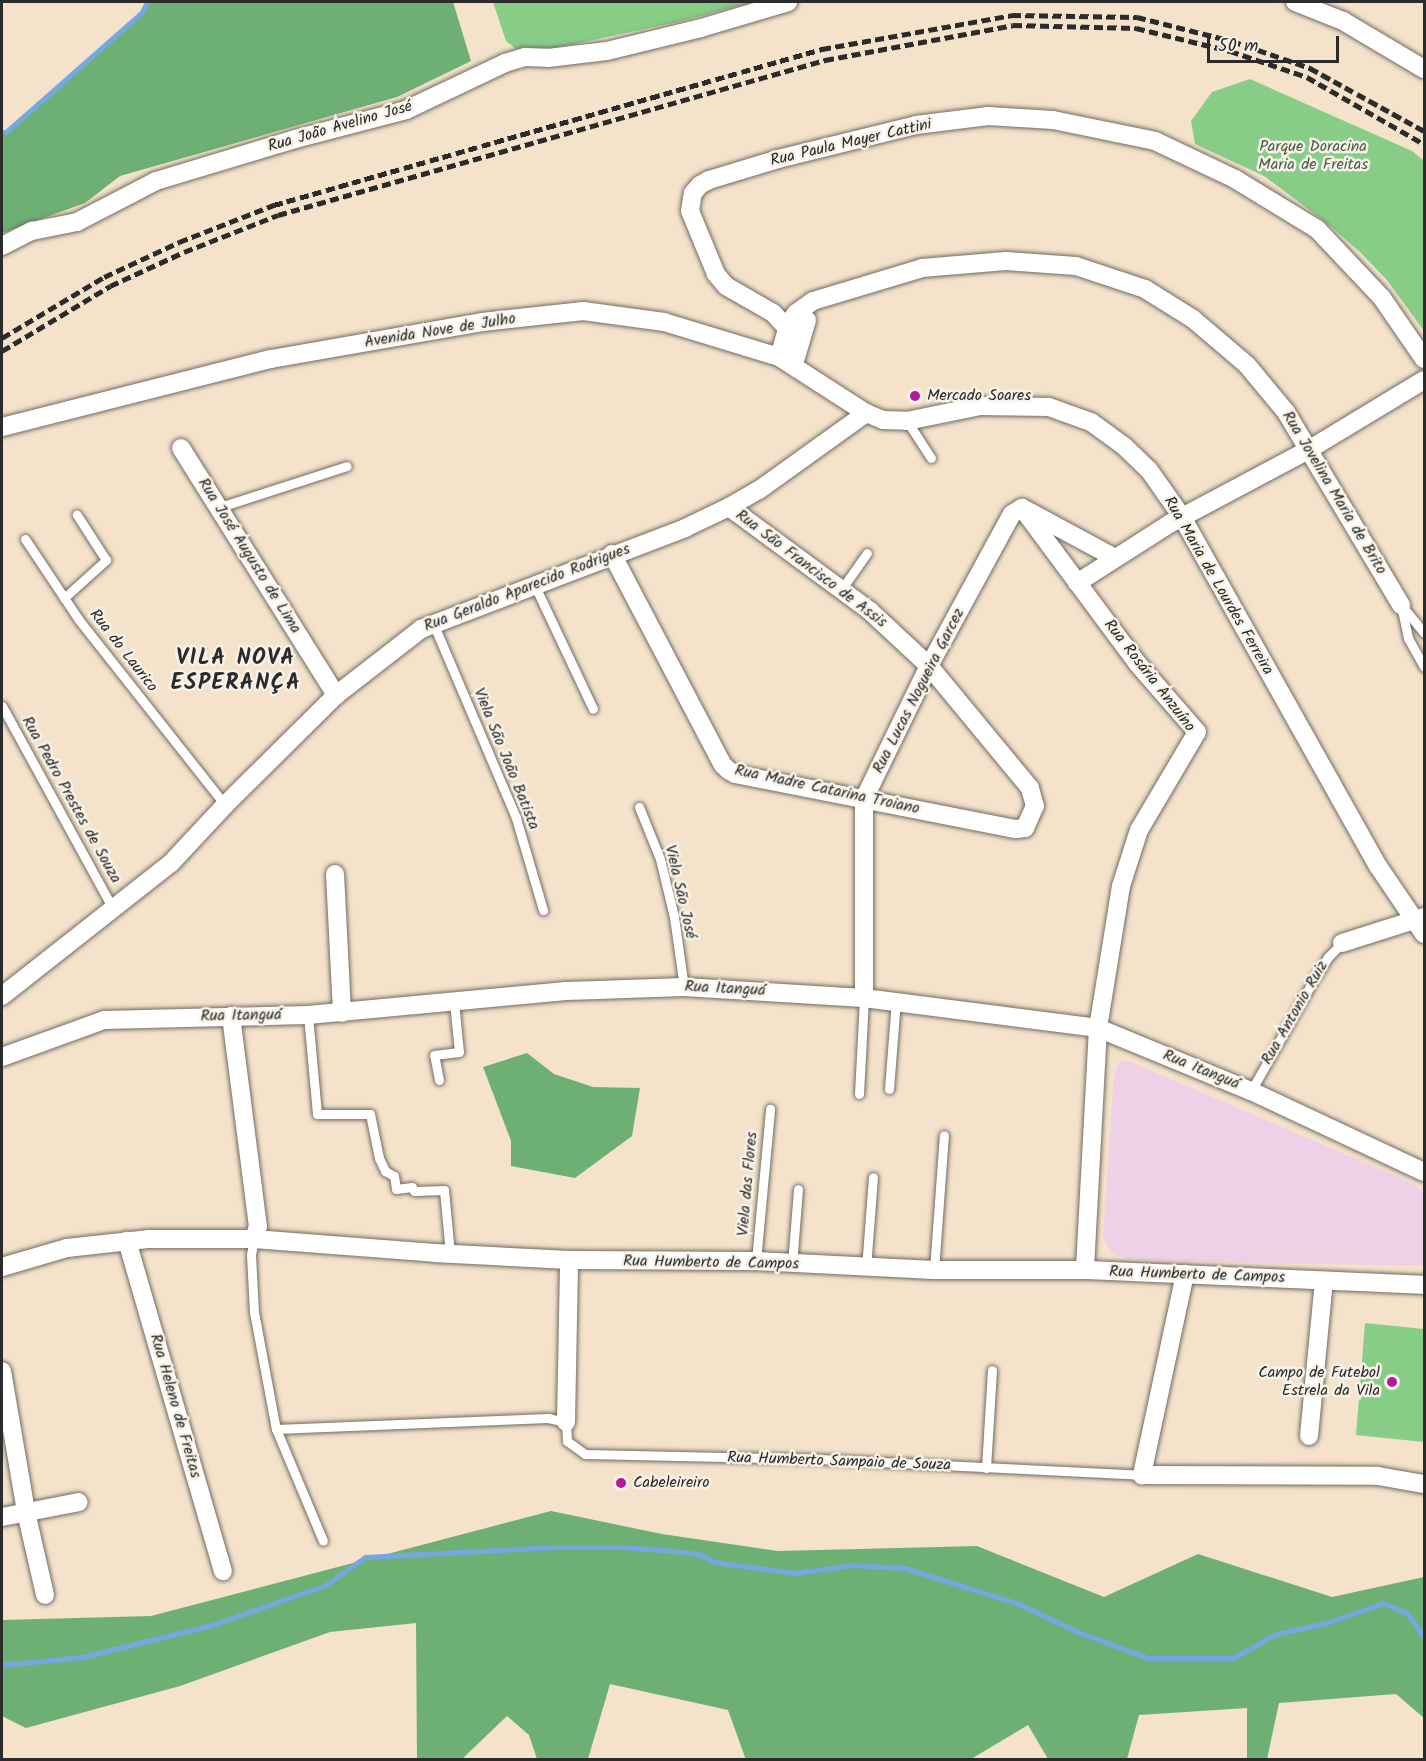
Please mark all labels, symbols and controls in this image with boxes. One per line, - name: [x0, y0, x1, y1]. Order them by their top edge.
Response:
- scale bar: [1210, 24, 1342, 62]
- text: 50 m: [1218, 32, 1258, 61]
- street label: Rua João Avelino José: [266, 97, 414, 157]
- street label: Rua Paula Mayer Cattini: [769, 115, 933, 171]
- park label: Parque Doracina Maria de Freitas: [1258, 137, 1368, 175]
- street label: Avenida Nove de Julho: [363, 310, 517, 352]
- place label: Mercado Soares: [927, 386, 1031, 406]
- marker: Mercado Soares: [908, 389, 922, 403]
- street label: Rua Jovelina Maria de Brito: [1278, 408, 1390, 578]
- street label: Rua José Augusto de Lima: [193, 475, 305, 637]
- street label: Rua Maria de Lourdes Ferreira: [1159, 493, 1277, 679]
- street label: Rua São Francisco de Assis: [732, 506, 890, 632]
- street label: Rua Geraldo Aparecido Rodrigues: [421, 540, 633, 636]
- street label: Rua Lucas Nogueira Garcez: [869, 605, 969, 777]
- street label: Rua do Laurico: [85, 606, 161, 696]
- street label: Rua Rosária Anzuíno: [1099, 616, 1199, 736]
- district label: VILA NOVA ESPERANÇA: [171, 645, 301, 696]
- street label: Viela São João Batista: [469, 685, 543, 833]
- street label: Rua Pedro Prestes de Souza: [17, 713, 125, 887]
- street label: Rua Madre Catarina Troiano: [733, 761, 921, 819]
- street label: Viela São José: [660, 843, 700, 941]
- street label: Rua Antonio Ruiz: [1258, 958, 1332, 1068]
- street label: Rua Itanguá: [684, 977, 766, 1001]
- street label: Rua Itanguá: [200, 1006, 282, 1026]
- street label: Rua Itanguá: [1160, 1046, 1242, 1094]
- street label: Viela das Flores: [734, 1131, 762, 1237]
- street label: Rua Humberto de Campos: [623, 1252, 799, 1274]
- street label: Rua Humberto de Campos: [1109, 1262, 1285, 1288]
- street label: Rua Heleno de Freitas: [145, 1332, 205, 1480]
- place label: Campo de Futebol Estrela da Vila: [1258, 1363, 1380, 1401]
- marker: Campo de Futebol Estrela da Vila: [1385, 1375, 1399, 1389]
- street label: Rua Humberto Sampaio de Souza: [727, 1449, 951, 1475]
- place label: Cabeleireiro: [633, 1473, 709, 1493]
- marker: Cabeleireiro: [614, 1476, 628, 1490]

